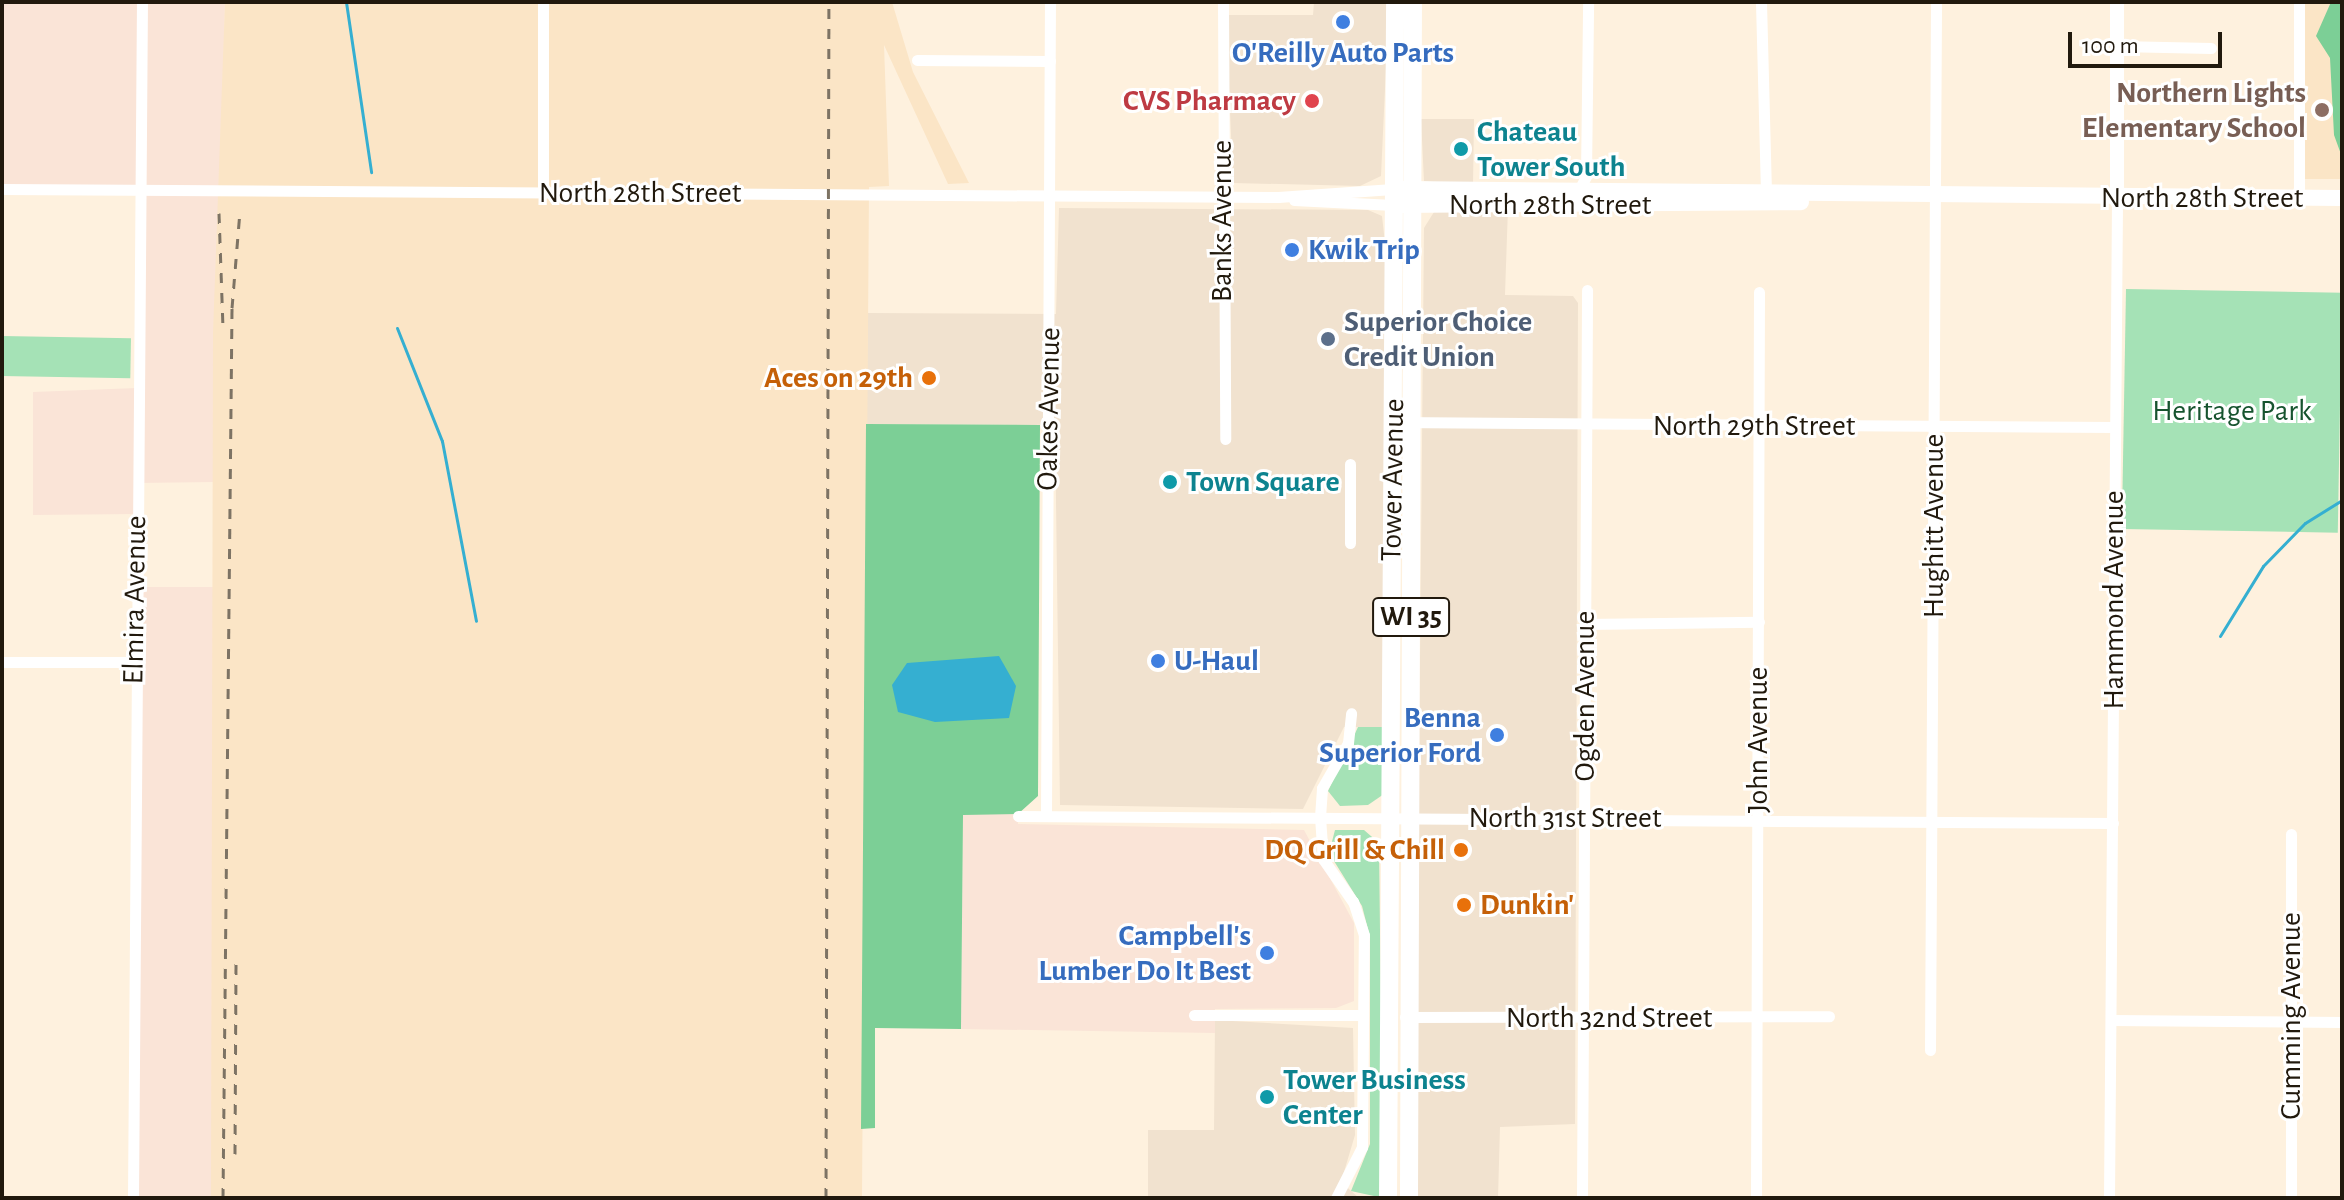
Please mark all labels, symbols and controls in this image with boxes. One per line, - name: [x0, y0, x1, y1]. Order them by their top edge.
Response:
- marker: O'Reilly Auto Parts: [1334, 13, 1352, 31]
- scale bar: [2072, 16, 2226, 66]
- text: 100 m: [2082, 34, 2139, 58]
- place label: O'Reilly Auto Parts: [1232, 35, 1454, 71]
- place label: Northern Lights Elementary School: [2082, 75, 2306, 146]
- place label: CVS Pharmacy: [1123, 83, 1296, 119]
- marker: CVS Pharmacy: [1303, 92, 1321, 110]
- marker: Northern Lights Elementary School: [2313, 101, 2331, 119]
- place label: Chateau Tower South: [1477, 114, 1625, 184]
- street label: Banks Avenue: [1204, 140, 1240, 302]
- marker: Chateau Tower South: [1452, 140, 1470, 158]
- street label: North 28th Street: [539, 175, 741, 211]
- street label: North 28th Street: [2101, 180, 2303, 216]
- street label: North 28th Street: [1449, 187, 1651, 223]
- place label: Kwik Trip: [1308, 232, 1420, 268]
- marker: Kwik Trip: [1283, 241, 1301, 259]
- place label: Superior Choice Credit Union: [1344, 304, 1532, 374]
- street label: Oakes Avenue: [1030, 327, 1068, 491]
- marker: Superior Choice Credit Union: [1319, 330, 1337, 348]
- place label: Aces on 29th: [764, 360, 913, 396]
- marker: Aces on 29th: [920, 369, 938, 387]
- park label: Heritage Park: [2152, 393, 2312, 429]
- street label: Tower Avenue: [1374, 398, 1412, 562]
- street label: North 29th Street: [1653, 408, 1855, 444]
- street label: Hughitt Avenue: [1916, 434, 1952, 618]
- place label: Town Square: [1186, 464, 1340, 500]
- marker: Town Square: [1161, 473, 1179, 491]
- street label: Hammond Avenue: [2096, 490, 2132, 710]
- street label: Elmira Avenue: [116, 515, 154, 685]
- road number: WI 35: [1371, 593, 1451, 641]
- street label: Ogden Avenue: [1567, 611, 1603, 781]
- place label: U-Haul: [1174, 643, 1259, 679]
- marker: U-Haul: [1149, 652, 1167, 670]
- street label: John Avenue: [1740, 667, 1776, 813]
- place label: Benna Superior Ford: [1319, 700, 1481, 770]
- marker: Benna Superior Ford: [1488, 726, 1506, 744]
- street label: North 31st Street: [1468, 800, 1662, 836]
- place label: DQ Grill & Chill: [1264, 832, 1445, 868]
- marker: DQ Grill & Chill: [1452, 841, 1470, 859]
- place label: Dunkin': [1480, 887, 1574, 923]
- marker: Dunkin': [1455, 896, 1473, 914]
- street label: Cumming Avenue: [2273, 912, 2309, 1120]
- place label: Campbell's Lumber Do It Best: [1038, 918, 1251, 988]
- marker: Campbell's Lumber Do It Best: [1258, 944, 1276, 962]
- street label: North 32nd Street: [1506, 1000, 1712, 1036]
- place label: Tower Business Center: [1283, 1062, 1466, 1132]
- marker: Tower Business Center: [1258, 1088, 1276, 1106]

